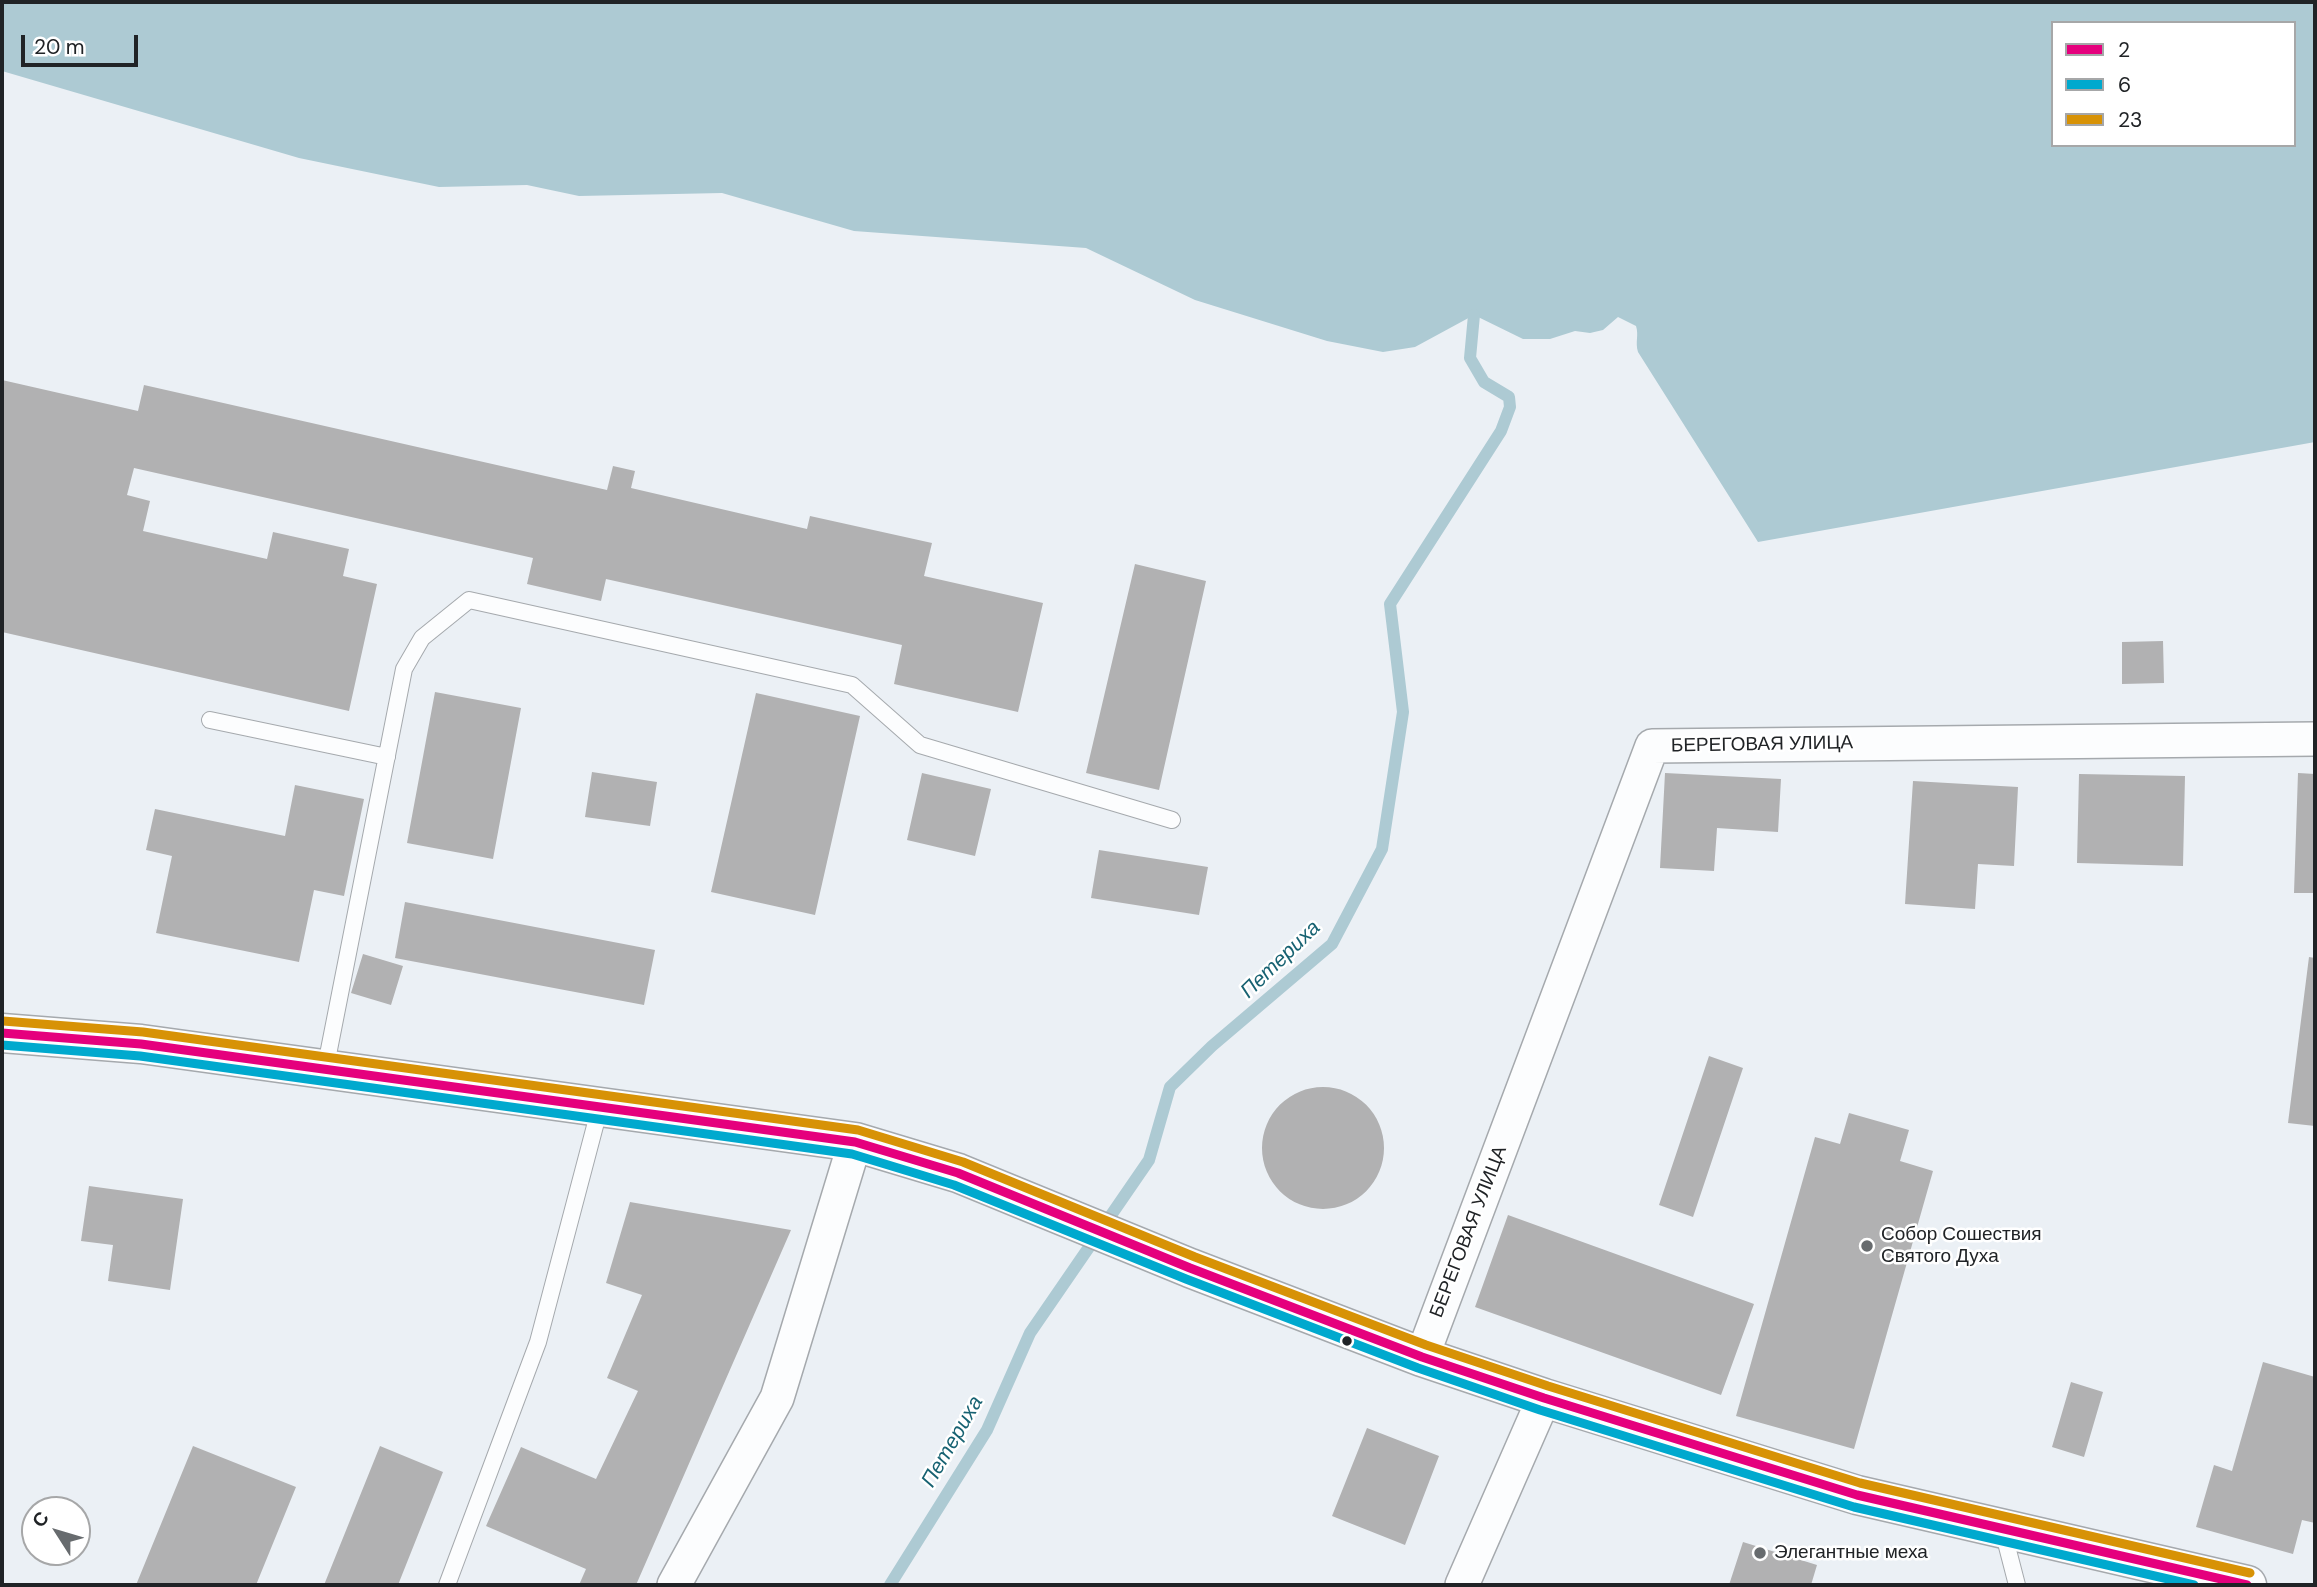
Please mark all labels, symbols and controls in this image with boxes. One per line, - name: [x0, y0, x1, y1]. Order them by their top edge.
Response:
- scale bar: [24, 21, 142, 65]
- legend: [2051, 21, 2296, 147]
- text: 20 m: [34, 33, 85, 61]
- text: 2: [2118, 36, 2130, 64]
- text: 6: [2118, 71, 2131, 99]
- text: 23: [2118, 106, 2143, 134]
- street label: БЕРЕГОВАЯ УЛИЦА: [1671, 732, 1853, 758]
- water label: Петериха: [1236, 916, 1326, 1004]
- street label: БЕРЕГОВАЯ УЛИЦА: [1426, 1143, 1512, 1321]
- place label: Собор Сошествия Святого Духа: [1881, 1224, 2042, 1268]
- marker: Собор Сошествия Святого Духа: [1859, 1238, 1875, 1254]
- unlabelled marker: [1340, 1334, 1354, 1348]
- water label: Петериха: [917, 1392, 989, 1492]
- north arrow: [21, 1496, 91, 1566]
- text: С: [26, 1506, 55, 1532]
- place label: Элегантные меха: [1774, 1542, 1928, 1564]
- marker: Элегантные меха: [1752, 1545, 1768, 1561]

